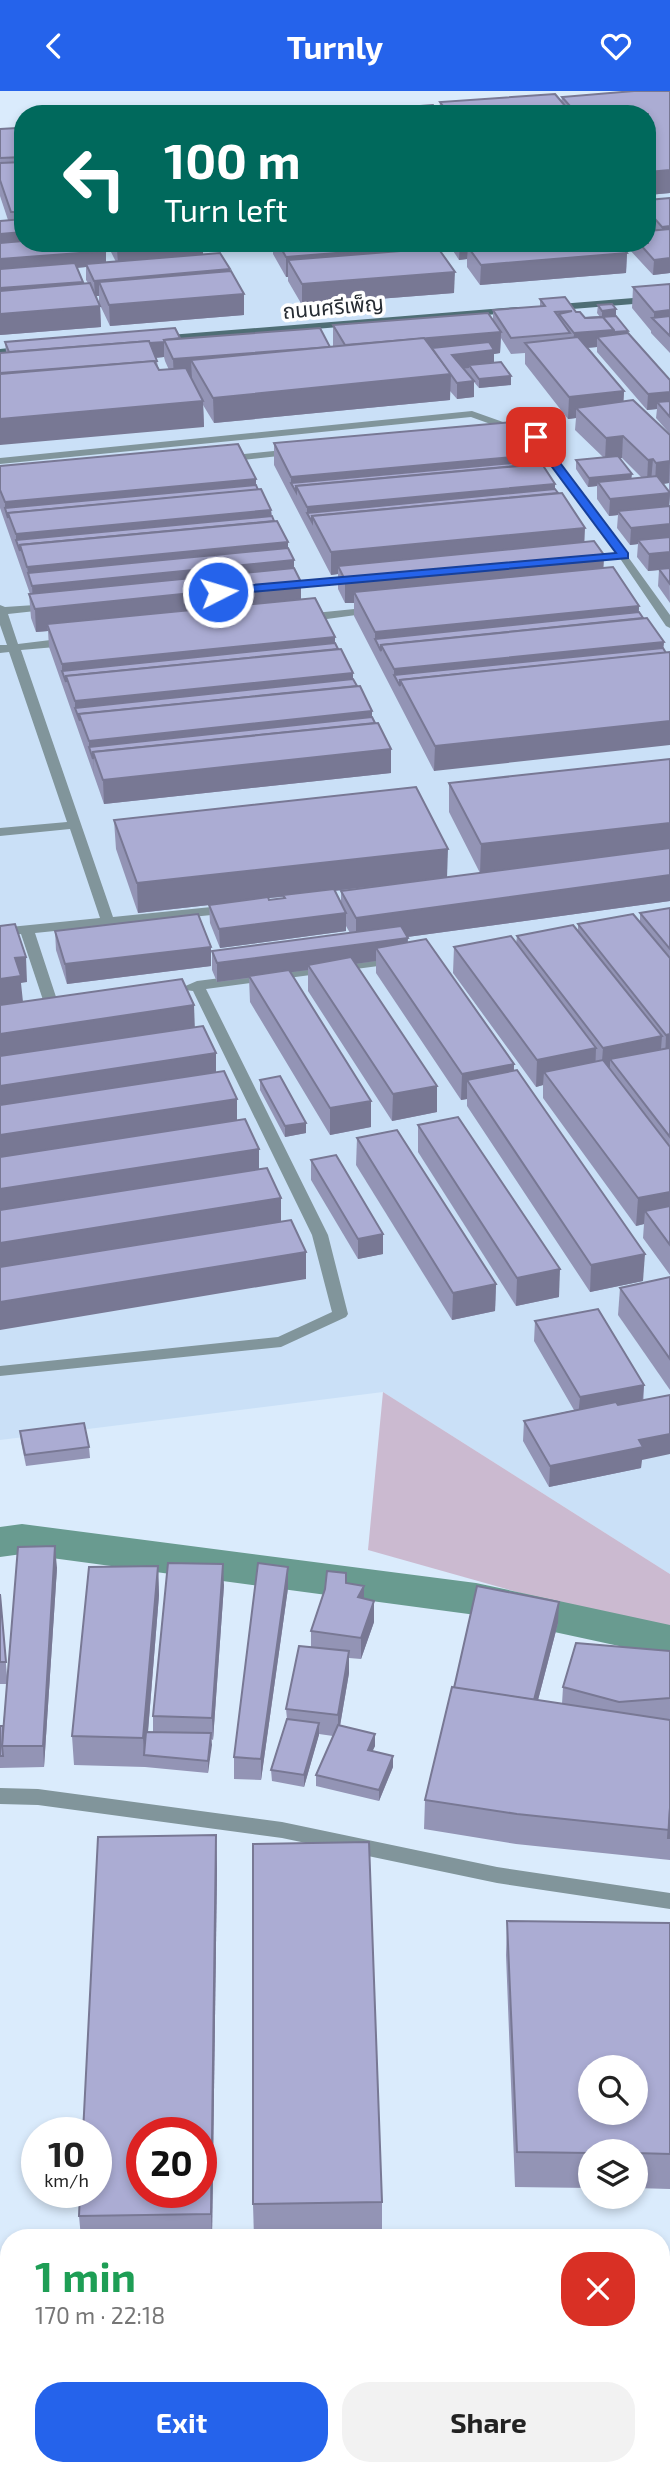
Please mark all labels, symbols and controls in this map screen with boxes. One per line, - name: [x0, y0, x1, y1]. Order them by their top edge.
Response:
- icon: back: [35, 27, 73, 65]
- text: Turnly: [287, 27, 383, 65]
- icon: heart: [597, 27, 635, 65]
- text: 100 m: [164, 130, 301, 189]
- icon: left: [49, 133, 140, 224]
- text: Turn left: [164, 190, 288, 228]
- street label: ถนนศรีเพ็ญ: [281, 289, 385, 323]
- pin: [506, 407, 566, 467]
- icon: arrive: [517, 418, 555, 456]
- position arrow: [181, 555, 255, 629]
- map controls: [578, 2055, 648, 2209]
- button: search: [578, 2055, 648, 2125]
- speed limit sign: 20: [126, 2117, 217, 2208]
- text: 10: [48, 2132, 85, 2174]
- button: layers: [578, 2139, 648, 2209]
- text: km/h: [44, 2169, 89, 2191]
- text: 1 min: [35, 2250, 136, 2300]
- button: close: [561, 2252, 635, 2326]
- text: 170 m · 22:18: [35, 2301, 165, 2329]
- button: Exit: [35, 2382, 328, 2462]
- button: Share: [342, 2382, 635, 2462]

